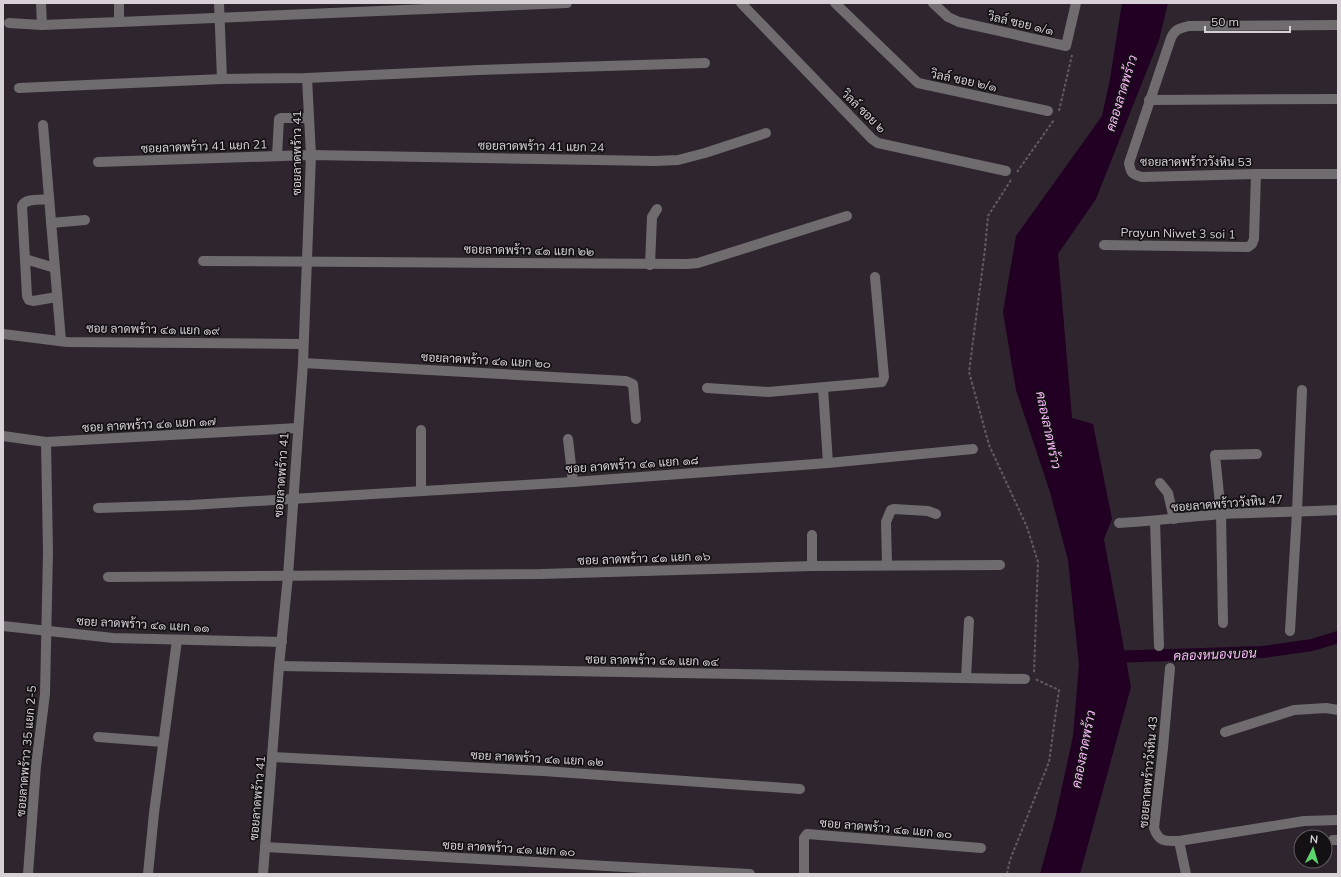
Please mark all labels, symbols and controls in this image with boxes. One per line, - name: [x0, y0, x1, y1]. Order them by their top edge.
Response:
- street label: วิลล์ ซอย ๑/๑: [986, 8, 1055, 38]
- scale bar: [1205, 8, 1290, 34]
- text: 50 m: [1211, 14, 1239, 29]
- water label: คลองลาดพร้าว: [1102, 53, 1140, 133]
- street label: วิลล์ ซอย ๒/๑: [929, 65, 999, 94]
- street label: วิลล์ ซอย ๒: [838, 86, 889, 136]
- street label: ซอยลาดพร้าว 41: [289, 110, 304, 196]
- street label: ซอยลาดพร้าว 41 แยก 21: [141, 136, 267, 156]
- street label: ซอยลาดพร้าว 41 แยก 24: [478, 137, 604, 155]
- street label: ซอยลาดพร้าววังหิน 53: [1140, 154, 1252, 169]
- street label: Prayun Niwet 3 soi 1: [1120, 224, 1236, 242]
- street label: ซอยลาดพร้าว ๔๑ แยก ๒๒: [464, 241, 594, 259]
- street label: ซอย ลาดพร้าว ๔๑ แยก ๑๙: [86, 320, 220, 338]
- street label: ซอยลาดพร้าว ๔๑ แยก ๒๐: [421, 349, 551, 371]
- water label: คลองลาดพร้าว: [1033, 390, 1065, 471]
- street label: ซอย ลาดพร้าว ๔๑ แยก ๑๗: [82, 413, 216, 435]
- street label: ซอยลาดพร้าว 41: [271, 432, 291, 518]
- street label: ซอย ลาดพร้าว ๔๑ แยก ๑๘: [565, 452, 699, 476]
- street label: ซอยลาดพร้าววังหิน 47: [1171, 492, 1283, 514]
- street label: ซอย ลาดพร้าว ๔๑ แยก ๑๖: [577, 548, 711, 568]
- street label: ซอย ลาดพร้าว ๔๑ แยก ๑๑: [76, 613, 210, 635]
- water label: คลองหนองบอน: [1173, 645, 1258, 663]
- street label: ซอย ลาดพร้าว ๔๑ แยก ๑๔: [585, 651, 720, 669]
- street label: ซอยลาดพร้าว 35 แยก 2-5: [13, 685, 39, 817]
- water label: คลองลาดพร้าว: [1068, 708, 1098, 789]
- street label: ซอยลาดพร้าววังหิน 43: [1136, 716, 1160, 828]
- street label: ซอย ลาดพร้าว ๔๑ แยก ๑๒: [470, 747, 604, 769]
- street label: ซอยลาดพร้าว 41: [246, 755, 268, 841]
- street label: ซอย ลาดพร้าว ๔๑ แยก ๑๐: [819, 815, 953, 841]
- north arrow: [1293, 829, 1333, 869]
- text: N: [1309, 832, 1319, 846]
- street label: ซอย ลาดพร้าว ๔๑ แยก ๑๐: [442, 837, 576, 859]

